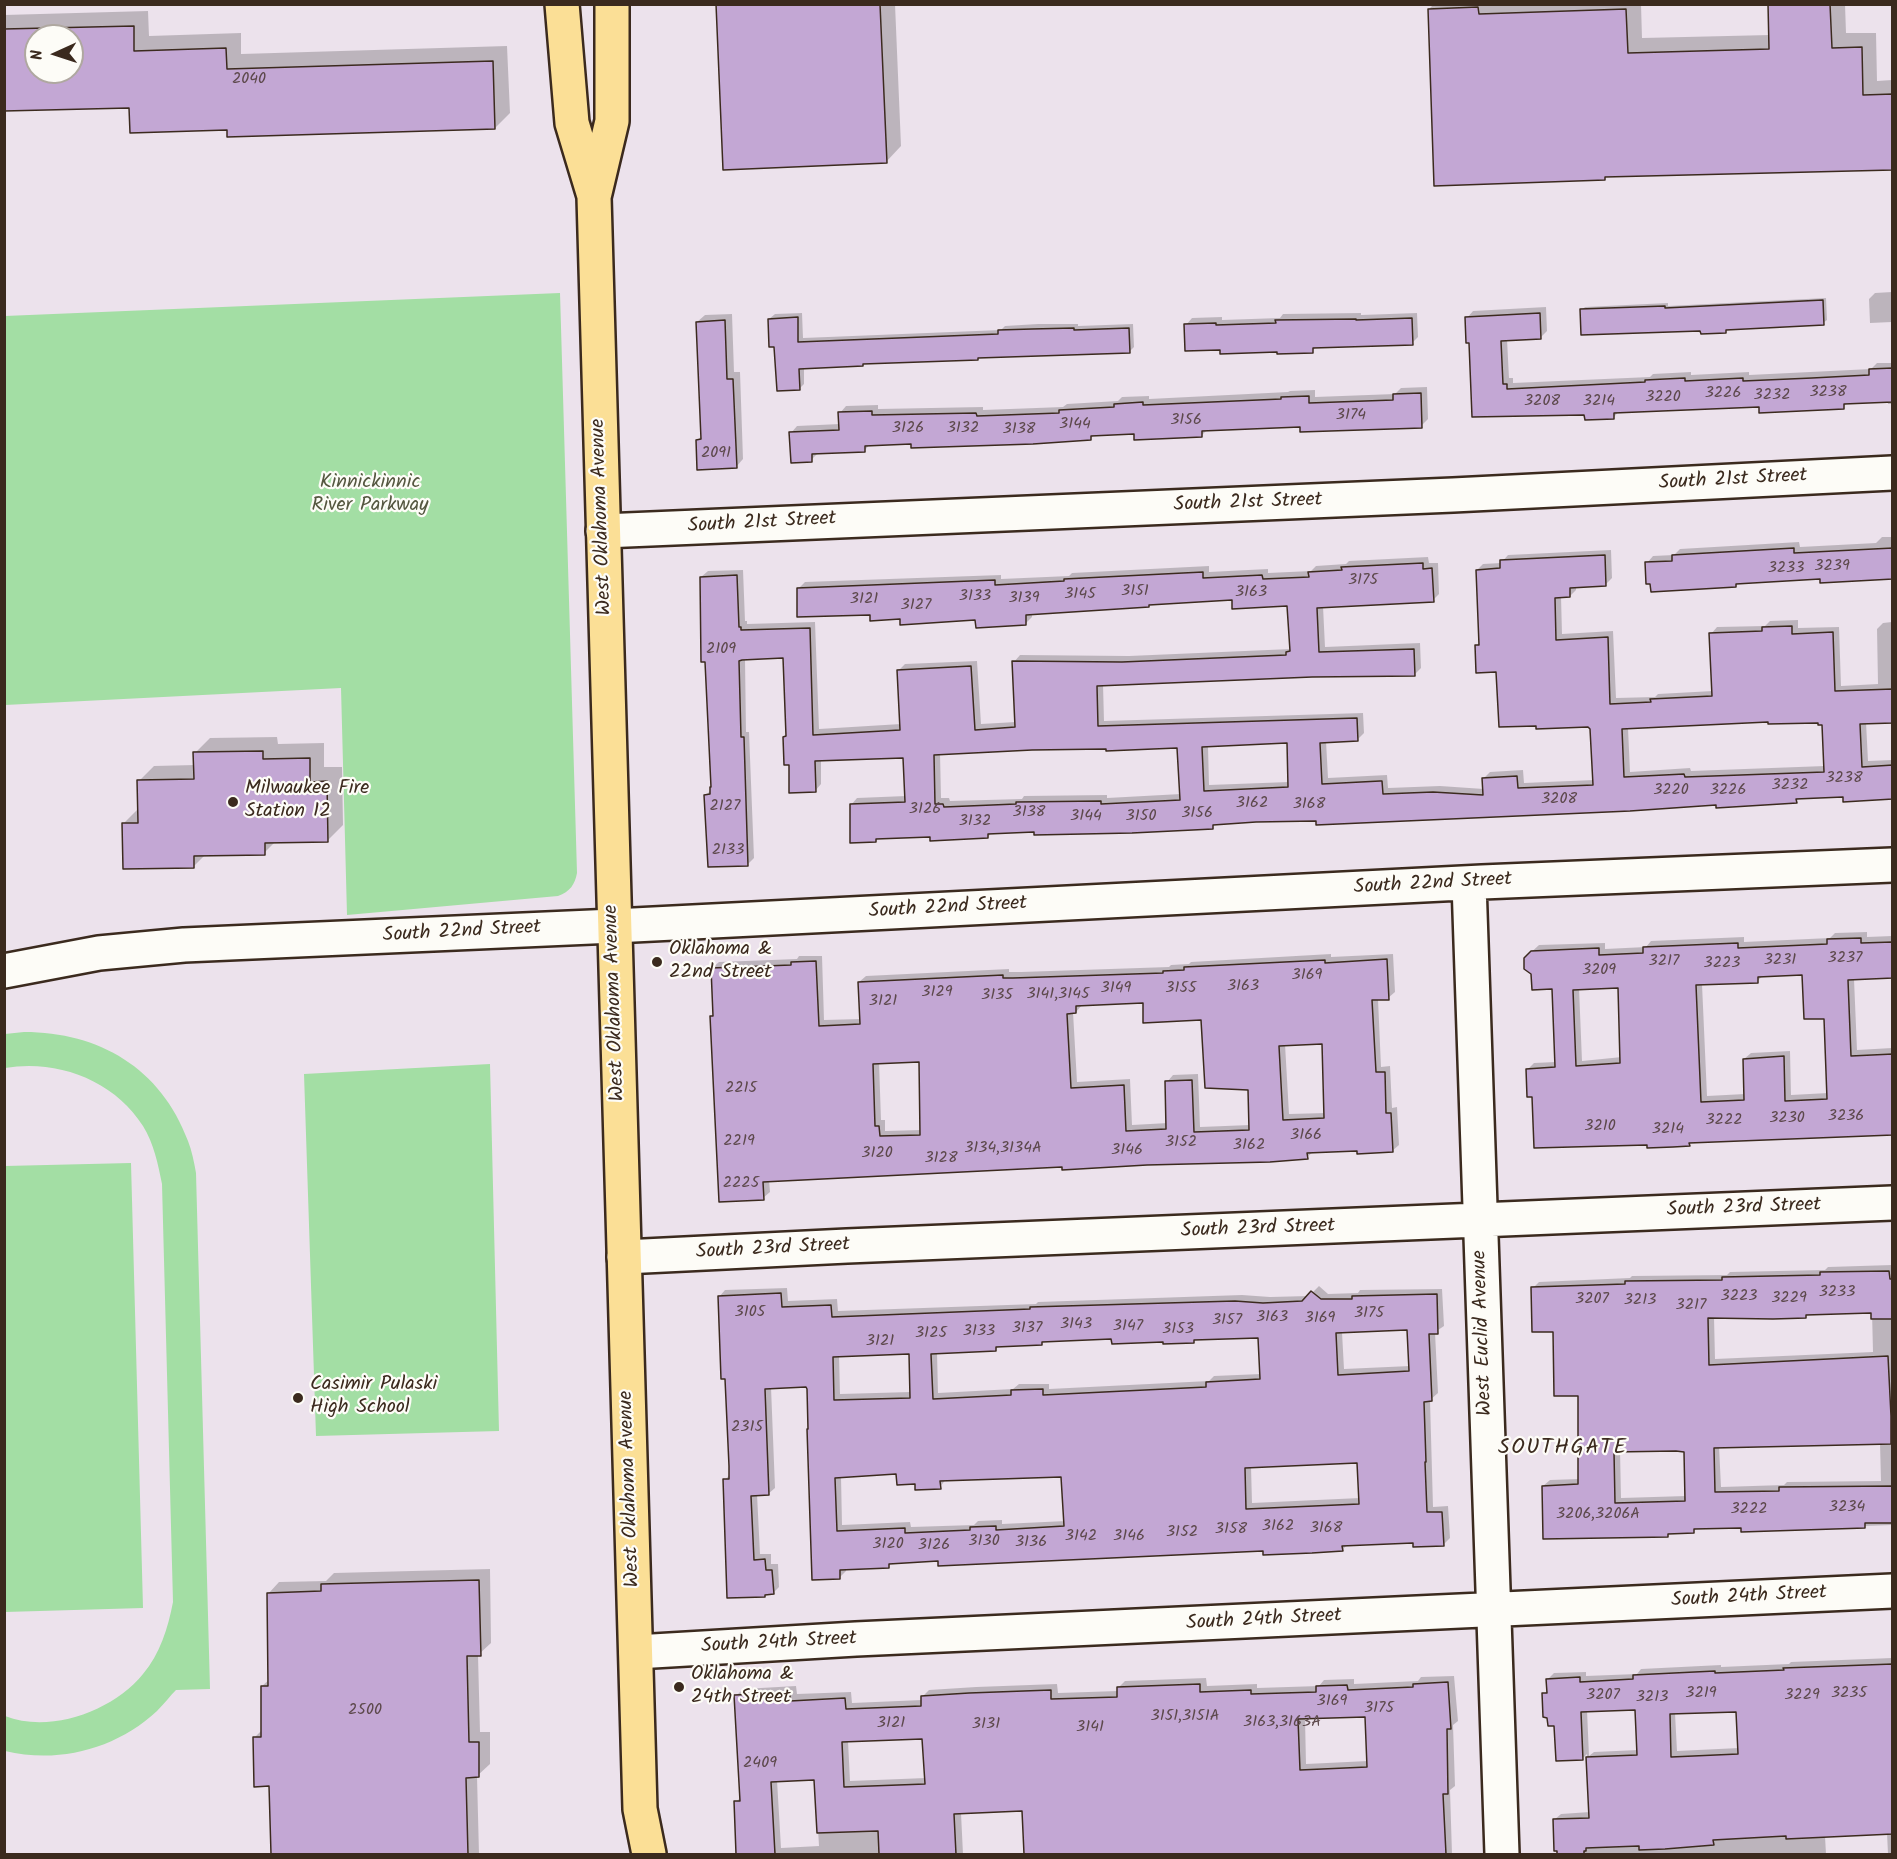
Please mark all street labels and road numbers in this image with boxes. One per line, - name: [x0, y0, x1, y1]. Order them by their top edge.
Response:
- street label: West Oklahoma Avenue: [588, 418, 618, 616]
- street label: South 21st Street: [1658, 465, 1808, 497]
- street label: South 21st Street: [1173, 489, 1323, 519]
- street label: South 21st Street: [687, 508, 837, 540]
- street label: South 22nd Street: [1353, 869, 1513, 901]
- street label: South 22nd Street: [868, 893, 1028, 925]
- street label: West Oklahoma Avenue: [601, 904, 631, 1102]
- street label: South 22nd Street: [382, 917, 542, 949]
- street label: South 23rd Street: [1667, 1194, 1821, 1224]
- street label: South 23rd Street: [1181, 1215, 1335, 1245]
- street label: South 23rd Street: [695, 1234, 851, 1266]
- street label: West Euclid Avenue: [1469, 1250, 1499, 1416]
- street label: West Oklahoma Avenue: [616, 1390, 646, 1588]
- street label: South 24th Street: [1671, 1582, 1827, 1614]
- street label: South 24th Street: [1186, 1605, 1342, 1637]
- street label: South 24th Street: [701, 1628, 857, 1660]

